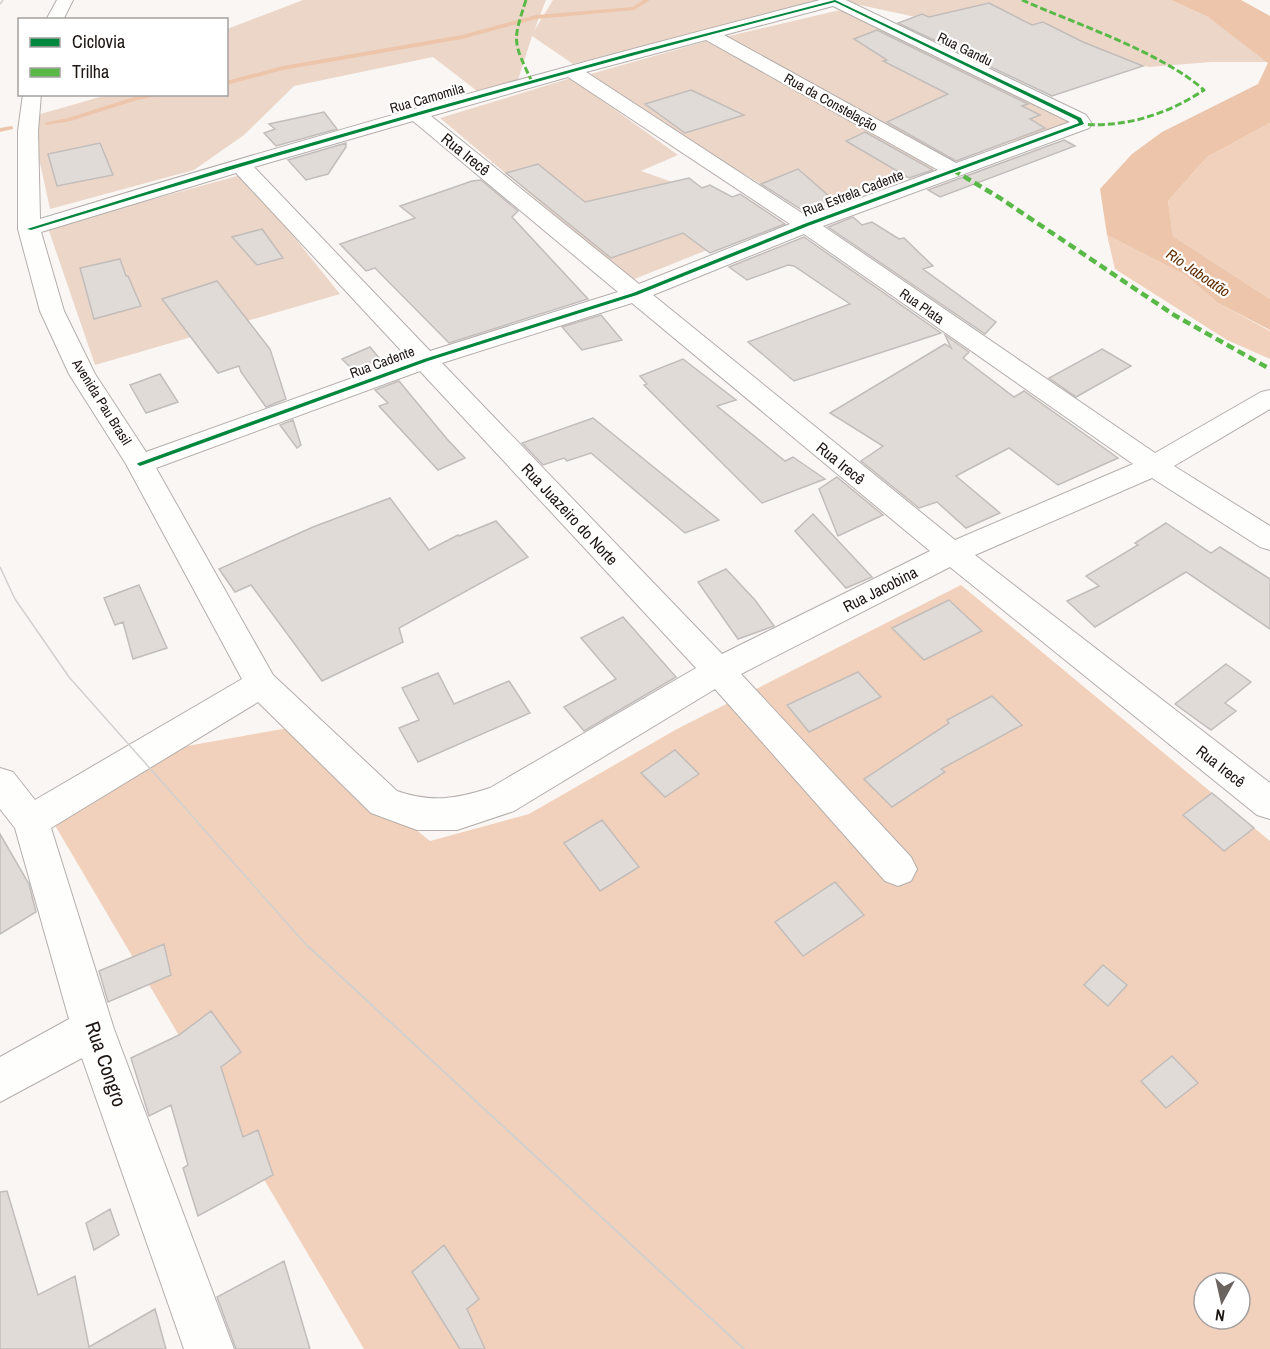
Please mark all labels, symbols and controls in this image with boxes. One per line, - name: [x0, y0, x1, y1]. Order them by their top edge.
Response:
- legend: [18, 18, 228, 96]
- street label: Rua Gandu: [935, 28, 995, 70]
- text: Ciclovia: [72, 29, 125, 54]
- text: Trilha: [72, 59, 109, 84]
- street label: Rua da Constelação: [781, 69, 881, 135]
- street label: Rua Camomila: [388, 79, 467, 117]
- street label: Rua Irecê: [437, 128, 495, 180]
- street label: Rua Estrela Cadente: [800, 166, 906, 220]
- water label: Rio Jaboatão: [1162, 243, 1235, 302]
- street label: Rua Plata: [896, 284, 948, 328]
- street label: Rua Cadente: [347, 342, 417, 382]
- street label: Avenida Pau Brasil: [68, 355, 136, 448]
- street label: Rua Irecê: [812, 437, 870, 489]
- street label: Rua Juazeiro do Norte: [517, 458, 623, 570]
- street label: Rua Jacobina: [839, 561, 922, 617]
- street label: Rua Irecê: [1192, 740, 1250, 792]
- street label: Rua Congro: [79, 1018, 134, 1110]
- north arrow: [1192, 1271, 1252, 1331]
- text: N: [1214, 1304, 1226, 1327]

